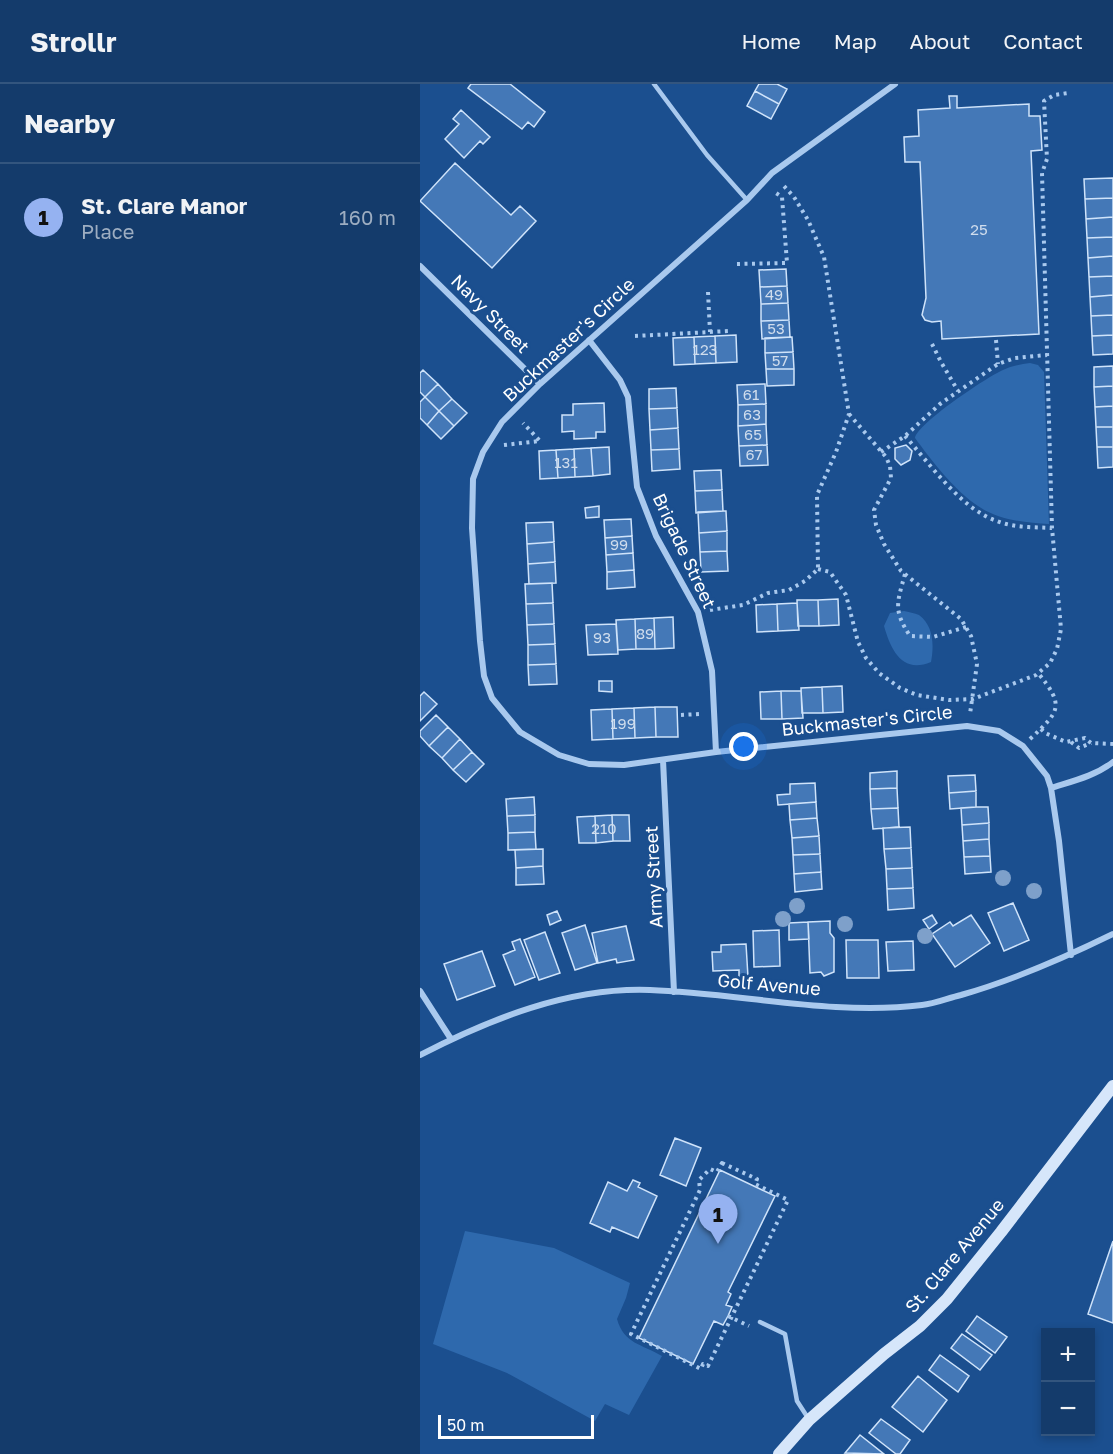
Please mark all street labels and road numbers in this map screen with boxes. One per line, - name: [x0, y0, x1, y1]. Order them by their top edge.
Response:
- street label: Navy Street: [447, 269, 535, 357]
- street label: Buckmaster's Circle: [498, 273, 639, 406]
- street label: Brigade Street: [649, 490, 721, 612]
- street label: Buckmaster's Circle: [780, 700, 953, 740]
- street label: Army Street: [639, 825, 667, 929]
- street label: Golf Avenue: [717, 969, 822, 999]
- street label: St. Clare Avenue: [900, 1194, 1008, 1317]

